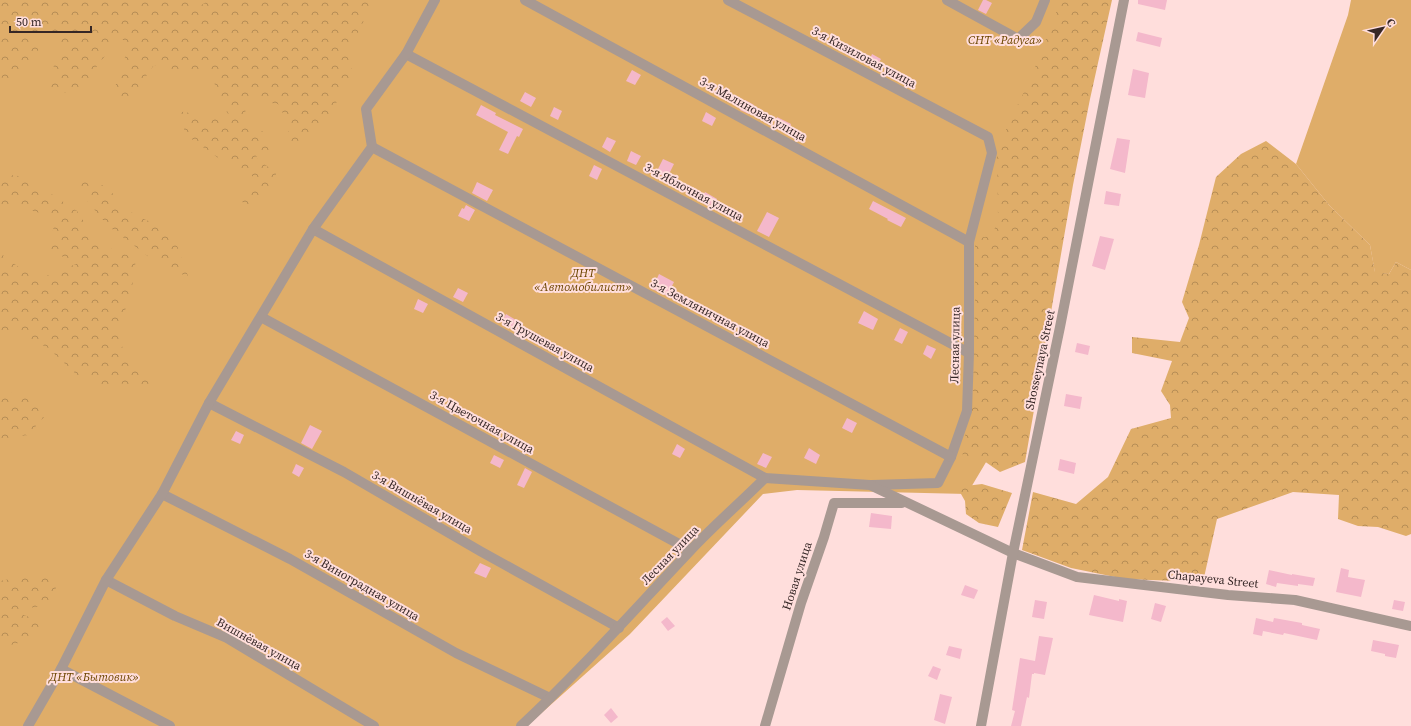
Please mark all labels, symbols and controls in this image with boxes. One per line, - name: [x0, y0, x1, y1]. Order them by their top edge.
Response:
- scale bar: [10, 8, 91, 34]
- north arrow: [1363, 8, 1403, 48]
- text: 50 m: [16, 14, 42, 30]
- text: С: [1383, 16, 1399, 30]
- street label: 3-я Кизиловая улица: [809, 23, 920, 92]
- park label: СНТ «Радуга»: [968, 32, 1042, 48]
- street label: 3-я Малиновая улица: [697, 73, 810, 145]
- street label: 3-я Яблочная улица: [642, 159, 747, 225]
- park label: ДНТ «Автомобилист»: [534, 265, 632, 295]
- street label: 3-я Земляничная улица: [648, 275, 773, 352]
- street label: Лесная улица: [946, 306, 964, 383]
- street label: 3-я Грушевая улица: [493, 308, 598, 376]
- street label: Shosseynaya Street: [1022, 309, 1058, 411]
- street label: 3-я Цветочная улица: [427, 387, 538, 458]
- street label: 3-я Вишнёвая улица: [369, 467, 476, 538]
- street label: Лесная улица: [638, 521, 703, 588]
- street label: Новая улица: [778, 539, 816, 612]
- street label: 3-я Виноградная улица: [302, 546, 423, 625]
- street label: Chapayeva Street: [1167, 566, 1259, 592]
- street label: Вишнёвая улица: [214, 614, 305, 674]
- park label: ДНТ «Бытовик»: [48, 669, 139, 685]

